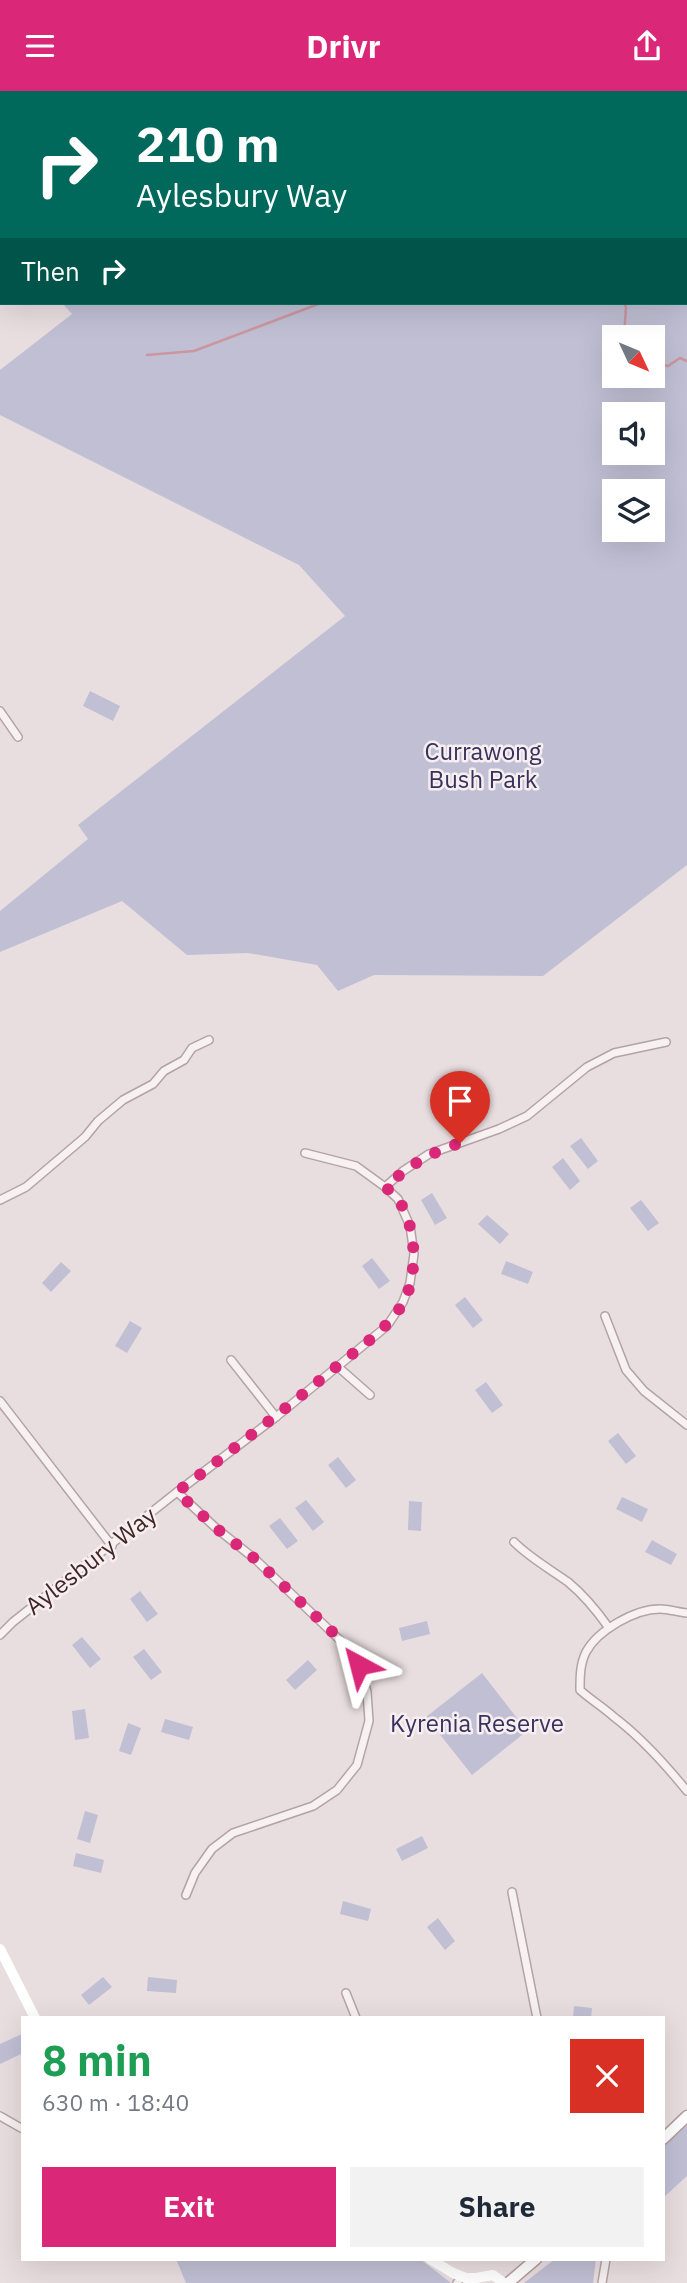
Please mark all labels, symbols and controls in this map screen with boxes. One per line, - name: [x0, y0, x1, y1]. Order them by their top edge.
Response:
- text: Drivr: [306, 25, 381, 67]
- icon: menu: [21, 27, 59, 65]
- icon: share: [628, 27, 666, 65]
- text: 210 m: [136, 112, 280, 175]
- icon: right: [21, 119, 112, 210]
- text: Aylesbury Way: [136, 174, 347, 216]
- icon: right: [94, 252, 132, 290]
- text: Then: [21, 254, 80, 288]
- north arrow: [602, 325, 665, 389]
- map controls: [602, 325, 665, 542]
- button: sound: [602, 402, 665, 465]
- button: layers: [602, 479, 665, 542]
- park label: Currawong Bush Park: [425, 735, 542, 795]
- pin: [430, 1071, 490, 1143]
- icon: arrive: [441, 1082, 479, 1120]
- street label: Aylesbury Way: [18, 1499, 163, 1622]
- position arrow: [322, 1628, 396, 1702]
- park label: Kyrenia Reserve: [390, 1707, 564, 1739]
- text: 8 min: [42, 2033, 152, 2088]
- button: close: [570, 2039, 644, 2113]
- text: 630 m · 18:40: [42, 2087, 189, 2117]
- button: Exit: [42, 2167, 336, 2247]
- button: Share: [350, 2167, 644, 2247]

